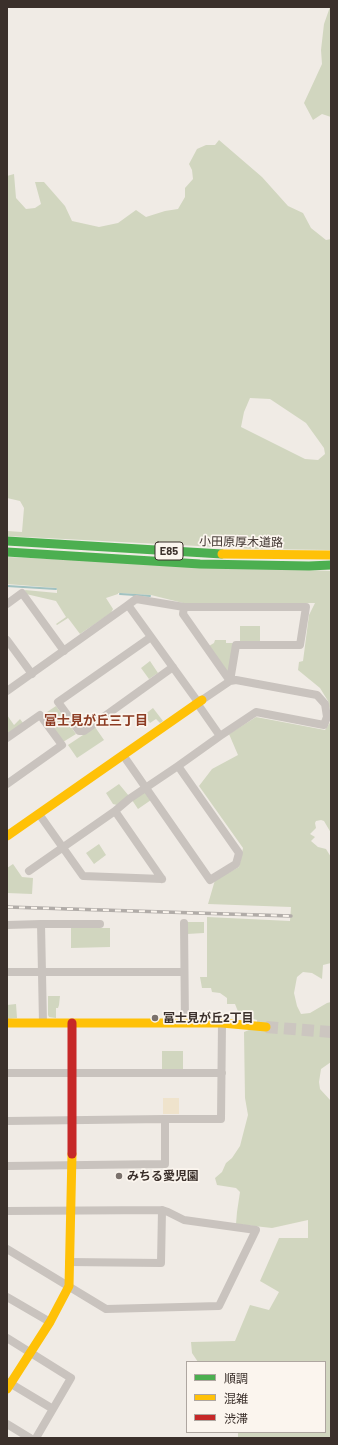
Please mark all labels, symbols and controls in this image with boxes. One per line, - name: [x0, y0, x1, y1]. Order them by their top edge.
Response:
- street label: 小田原厚木道路: [199, 534, 283, 550]
- road number: E85: [155, 542, 183, 560]
- district label: 富士見が丘三丁目: [44, 713, 148, 729]
- place label: 富士見が丘2丁目: [163, 1011, 254, 1025]
- marker: 富士見が丘2丁目: [150, 1013, 160, 1023]
- place label: みちる愛児園: [127, 1169, 199, 1183]
- marker: みちる愛児園: [114, 1171, 124, 1181]
- legend: [186, 1361, 326, 1433]
- text: 順調: [224, 1371, 248, 1385]
- text: 混雑: [224, 1391, 248, 1405]
- text: 渋滞: [224, 1411, 248, 1425]

